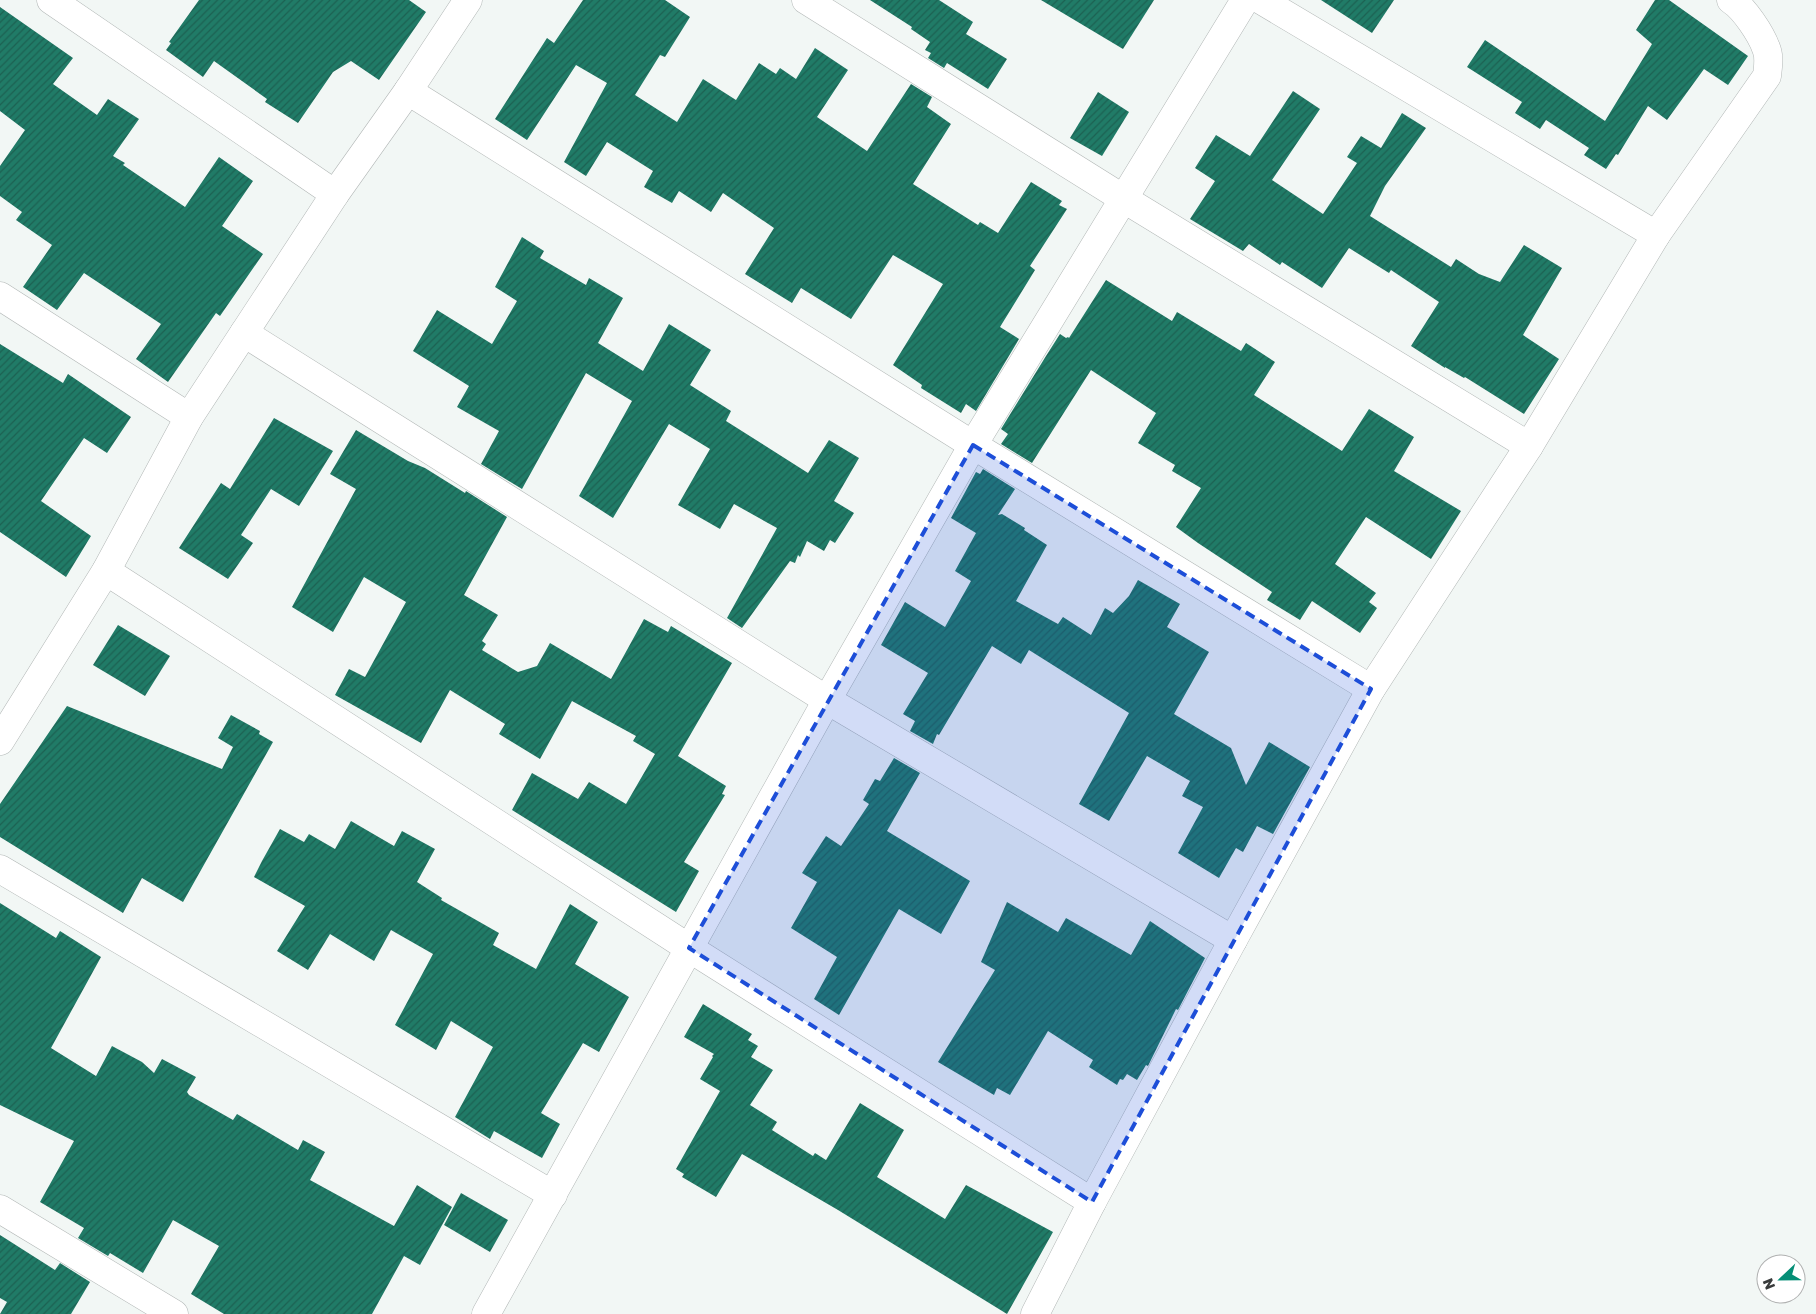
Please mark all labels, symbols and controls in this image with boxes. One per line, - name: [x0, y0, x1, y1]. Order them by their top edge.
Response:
- north arrow: [1756, 1254, 1806, 1304]
- text: N: [1759, 1276, 1778, 1292]

